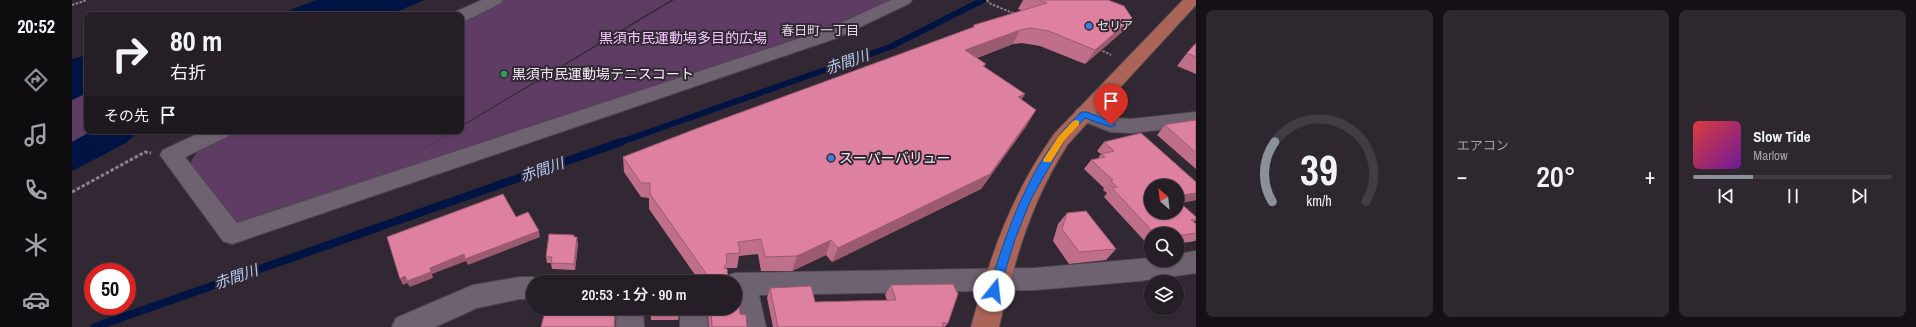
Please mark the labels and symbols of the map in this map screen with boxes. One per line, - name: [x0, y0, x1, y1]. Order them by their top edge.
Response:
- place label: セリア: [1097, 18, 1133, 34]
- marker: セリア: [1084, 21, 1094, 31]
- district label: 春日町一丁目: [781, 22, 859, 39]
- park label: 黒須市民運動場多目的広場: [599, 29, 767, 47]
- water label: 赤間川: [822, 44, 873, 79]
- place label: 黒須市民運動場テニスコート: [512, 65, 694, 83]
- marker: 黒須市民運動場テニスコート: [499, 69, 509, 79]
- pin: [1094, 84, 1128, 125]
- place label: スーパーバリュー: [839, 149, 951, 167]
- water label: 赤間川: [517, 152, 568, 187]
- marker: スーパーバリュー: [826, 153, 836, 163]
- north arrow: [1144, 179, 1184, 219]
- water label: 赤間川: [211, 259, 262, 294]
- speed limit sign: 50: [84, 263, 136, 315]
- position arrow: [973, 270, 1015, 312]

